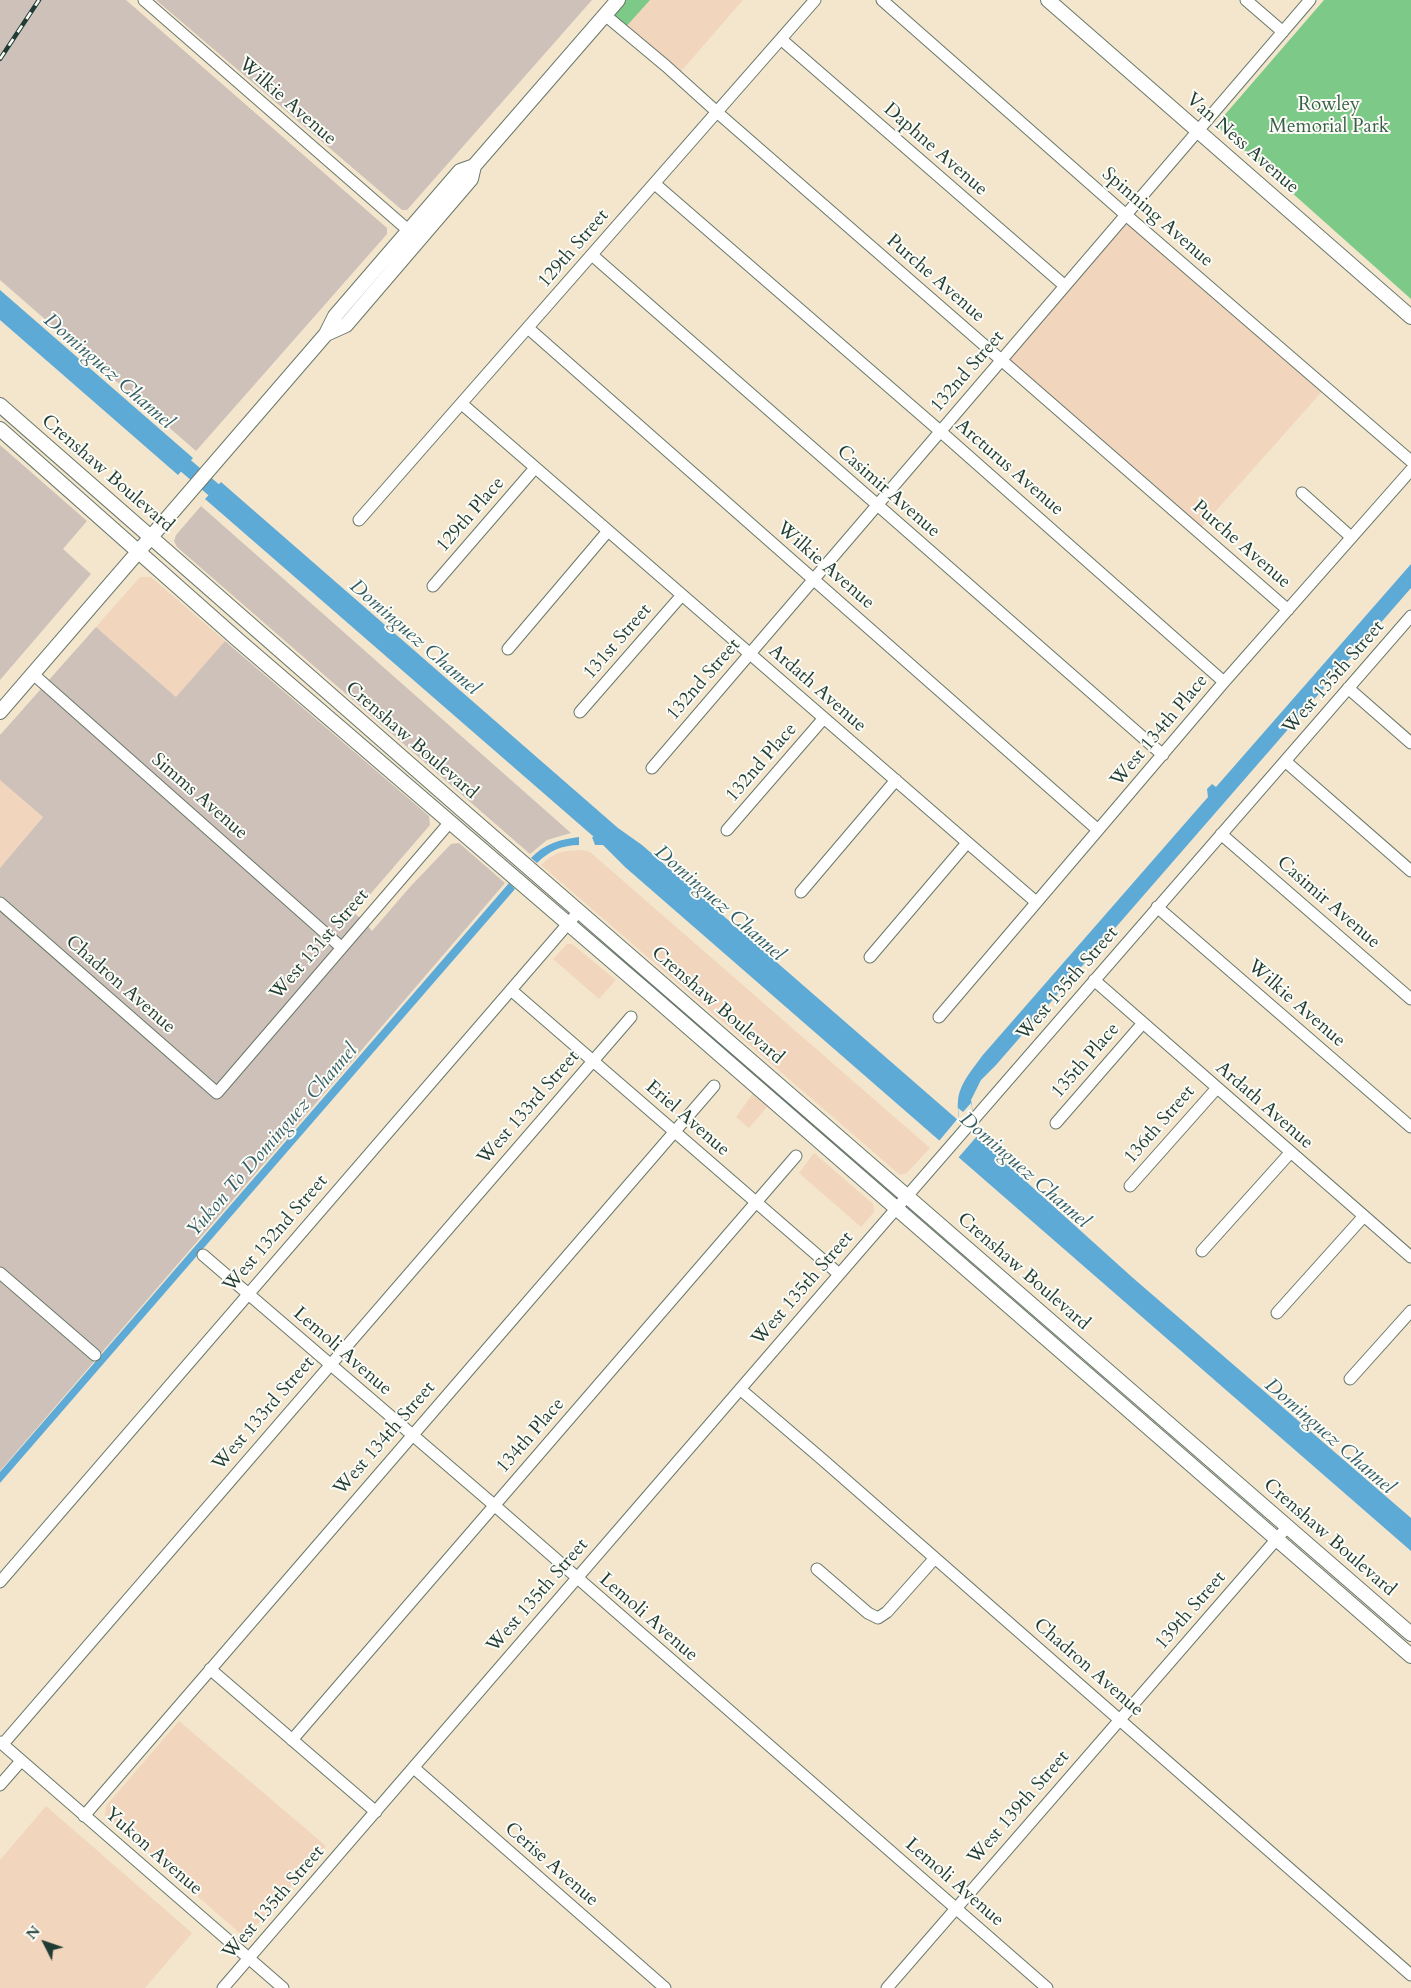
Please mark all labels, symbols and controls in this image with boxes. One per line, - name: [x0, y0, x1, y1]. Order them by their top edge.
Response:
- street label: Wilkie Avenue: [233, 53, 341, 151]
- street label: Van Ness Avenue: [1181, 89, 1303, 199]
- park label: Rowley Memorial Park: [1269, 95, 1389, 139]
- street label: Daphne Avenue: [878, 99, 992, 201]
- street label: Spinning Avenue: [1097, 163, 1217, 273]
- street label: 129th Street: [534, 205, 614, 293]
- street label: Purche Avenue: [881, 230, 989, 328]
- water label: Dominguez Channel: [38, 309, 178, 435]
- street label: 132nd Street: [926, 326, 1010, 418]
- street label: Crenshaw Boulevard: [36, 410, 178, 538]
- street label: Arcturus Avenue: [950, 415, 1068, 521]
- street label: Casimir Avenue: [832, 441, 944, 543]
- street label: 129th Place: [432, 473, 510, 557]
- street label: Purche Avenue: [1187, 496, 1295, 594]
- street label: Wilkie Avenue: [771, 517, 879, 615]
- water label: Dominguez Channel: [344, 575, 484, 701]
- street label: 131st Street: [579, 600, 657, 684]
- street label: West 135th Street: [1278, 616, 1390, 740]
- street label: 132nd Street: [662, 634, 746, 726]
- street label: Ardath Avenue: [764, 640, 870, 738]
- street label: West 134th Place: [1106, 670, 1214, 792]
- street label: Crenshaw Boulevard: [340, 677, 482, 805]
- street label: 132nd Place: [722, 719, 802, 807]
- street label: Simms Avenue: [146, 749, 252, 845]
- water label: Dominguez Channel: [649, 841, 789, 967]
- street label: Casimir Avenue: [1272, 852, 1384, 954]
- street label: West 131st Street: [266, 885, 374, 1005]
- street label: West 135th Street: [1012, 922, 1124, 1046]
- street label: Chadron Avenue: [60, 931, 180, 1039]
- street label: Crenshaw Boulevard: [646, 942, 788, 1070]
- street label: Wilkie Avenue: [1242, 955, 1350, 1053]
- street label: 135th Place: [1047, 1019, 1125, 1103]
- water label: Yukon To Dominguez Channel: [183, 1039, 363, 1243]
- street label: West 133rd Street: [473, 1046, 585, 1170]
- street label: Ardath Avenue: [1211, 1057, 1317, 1155]
- street label: Eriel Avenue: [640, 1076, 734, 1162]
- street label: 136th Street: [1120, 1081, 1200, 1169]
- water label: Dominguez Channel: [954, 1108, 1094, 1234]
- street label: West 132nd Street: [219, 1171, 333, 1297]
- street label: Crenshaw Boulevard: [952, 1208, 1094, 1336]
- street label: West 135th Street: [747, 1227, 859, 1351]
- street label: Lemoli Avenue: [288, 1303, 396, 1401]
- street label: West 133rd Street: [208, 1352, 320, 1476]
- water label: Dominguez Channel: [1259, 1374, 1399, 1500]
- street label: West 134th Street: [329, 1377, 441, 1501]
- street label: 134th Place: [492, 1394, 570, 1478]
- street label: Crenshaw Boulevard: [1258, 1474, 1400, 1602]
- street label: West 135th Street: [482, 1534, 594, 1658]
- street label: 139th Street: [1151, 1567, 1231, 1655]
- street label: Lemoli Avenue: [594, 1569, 702, 1667]
- street label: Chadron Avenue: [1028, 1614, 1148, 1722]
- street label: West 139th Street: [963, 1746, 1075, 1870]
- street label: Yukon Avenue: [99, 1803, 207, 1901]
- street label: Cerise Avenue: [499, 1818, 603, 1912]
- street label: Lemoli Avenue: [900, 1834, 1008, 1932]
- street label: West 135th Street: [218, 1841, 330, 1965]
- north arrow: [20, 1918, 70, 1968]
- text: N: [22, 1922, 44, 1944]

